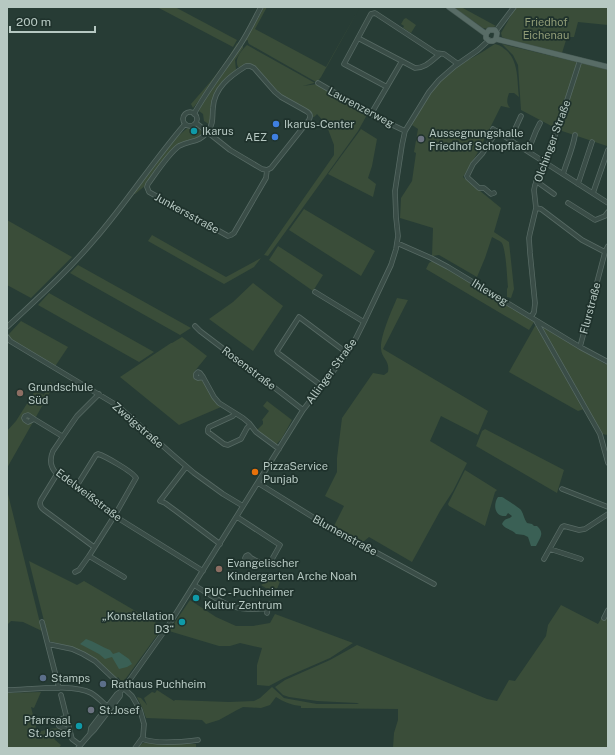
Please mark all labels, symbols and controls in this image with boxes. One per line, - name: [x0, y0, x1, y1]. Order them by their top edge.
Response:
- scale bar: [10, 8, 95, 34]
- text: 200 m: [16, 15, 51, 29]
- park label: Friedhof Eichenau: [523, 16, 569, 41]
- street label: Laurenzerweg: [326, 85, 396, 129]
- street label: Olchinger Straße: [532, 98, 572, 184]
- place label: Ikarus-Center: [284, 118, 355, 130]
- marker: Ikarus-Center: [271, 119, 281, 129]
- place label: Ikarus: [202, 125, 234, 137]
- marker: Ikarus: [189, 126, 199, 136]
- place label: Aussegnungshalle Friedhof Schopflach: [429, 127, 533, 152]
- place label: AEZ: [245, 131, 267, 143]
- marker: AEZ: [270, 132, 280, 142]
- marker: Aussegnungshalle Friedhof Schopflach: [416, 134, 426, 144]
- street label: Junkersstraße: [153, 190, 221, 236]
- street label: Ihleweg: [470, 277, 510, 308]
- street label: Flurstraße: [577, 281, 603, 335]
- street label: Allinger Straße: [303, 336, 359, 406]
- street label: Rosenstraße: [220, 344, 278, 392]
- place label: Grundschule Süd: [28, 381, 93, 406]
- marker: Grundschule Süd: [15, 388, 25, 398]
- street label: Zweigstraße: [110, 400, 166, 450]
- place label: PizzaService Punjab: [263, 460, 328, 485]
- street label: Edelweißstraße: [54, 466, 124, 524]
- marker: PizzaService Punjab: [250, 467, 260, 477]
- street label: Blumenstraße: [311, 512, 379, 558]
- place label: Evangelischer Kindergarten Arche Noah: [227, 557, 357, 582]
- marker: Evangelischer Kindergarten Arche Noah: [214, 564, 224, 574]
- place label: PUC - Puchheimer Kultur Zentrum: [204, 586, 294, 611]
- marker: PUC - Puchheimer Kultur Zentrum: [191, 593, 201, 603]
- place label: „Konstellation D3“: [102, 610, 174, 635]
- marker: „Konstellation D3“: [177, 617, 187, 627]
- place label: Stamps: [51, 672, 91, 684]
- marker: Stamps: [38, 673, 48, 683]
- place label: Rathaus Puchheim: [111, 678, 206, 690]
- marker: Rathaus Puchheim: [98, 679, 108, 689]
- place label: St.Josef: [99, 704, 140, 716]
- marker: St.Josef: [86, 705, 96, 715]
- place label: Pfarrsaal St. Josef: [24, 714, 72, 739]
- marker: Pfarrsaal St. Josef: [74, 721, 84, 731]

